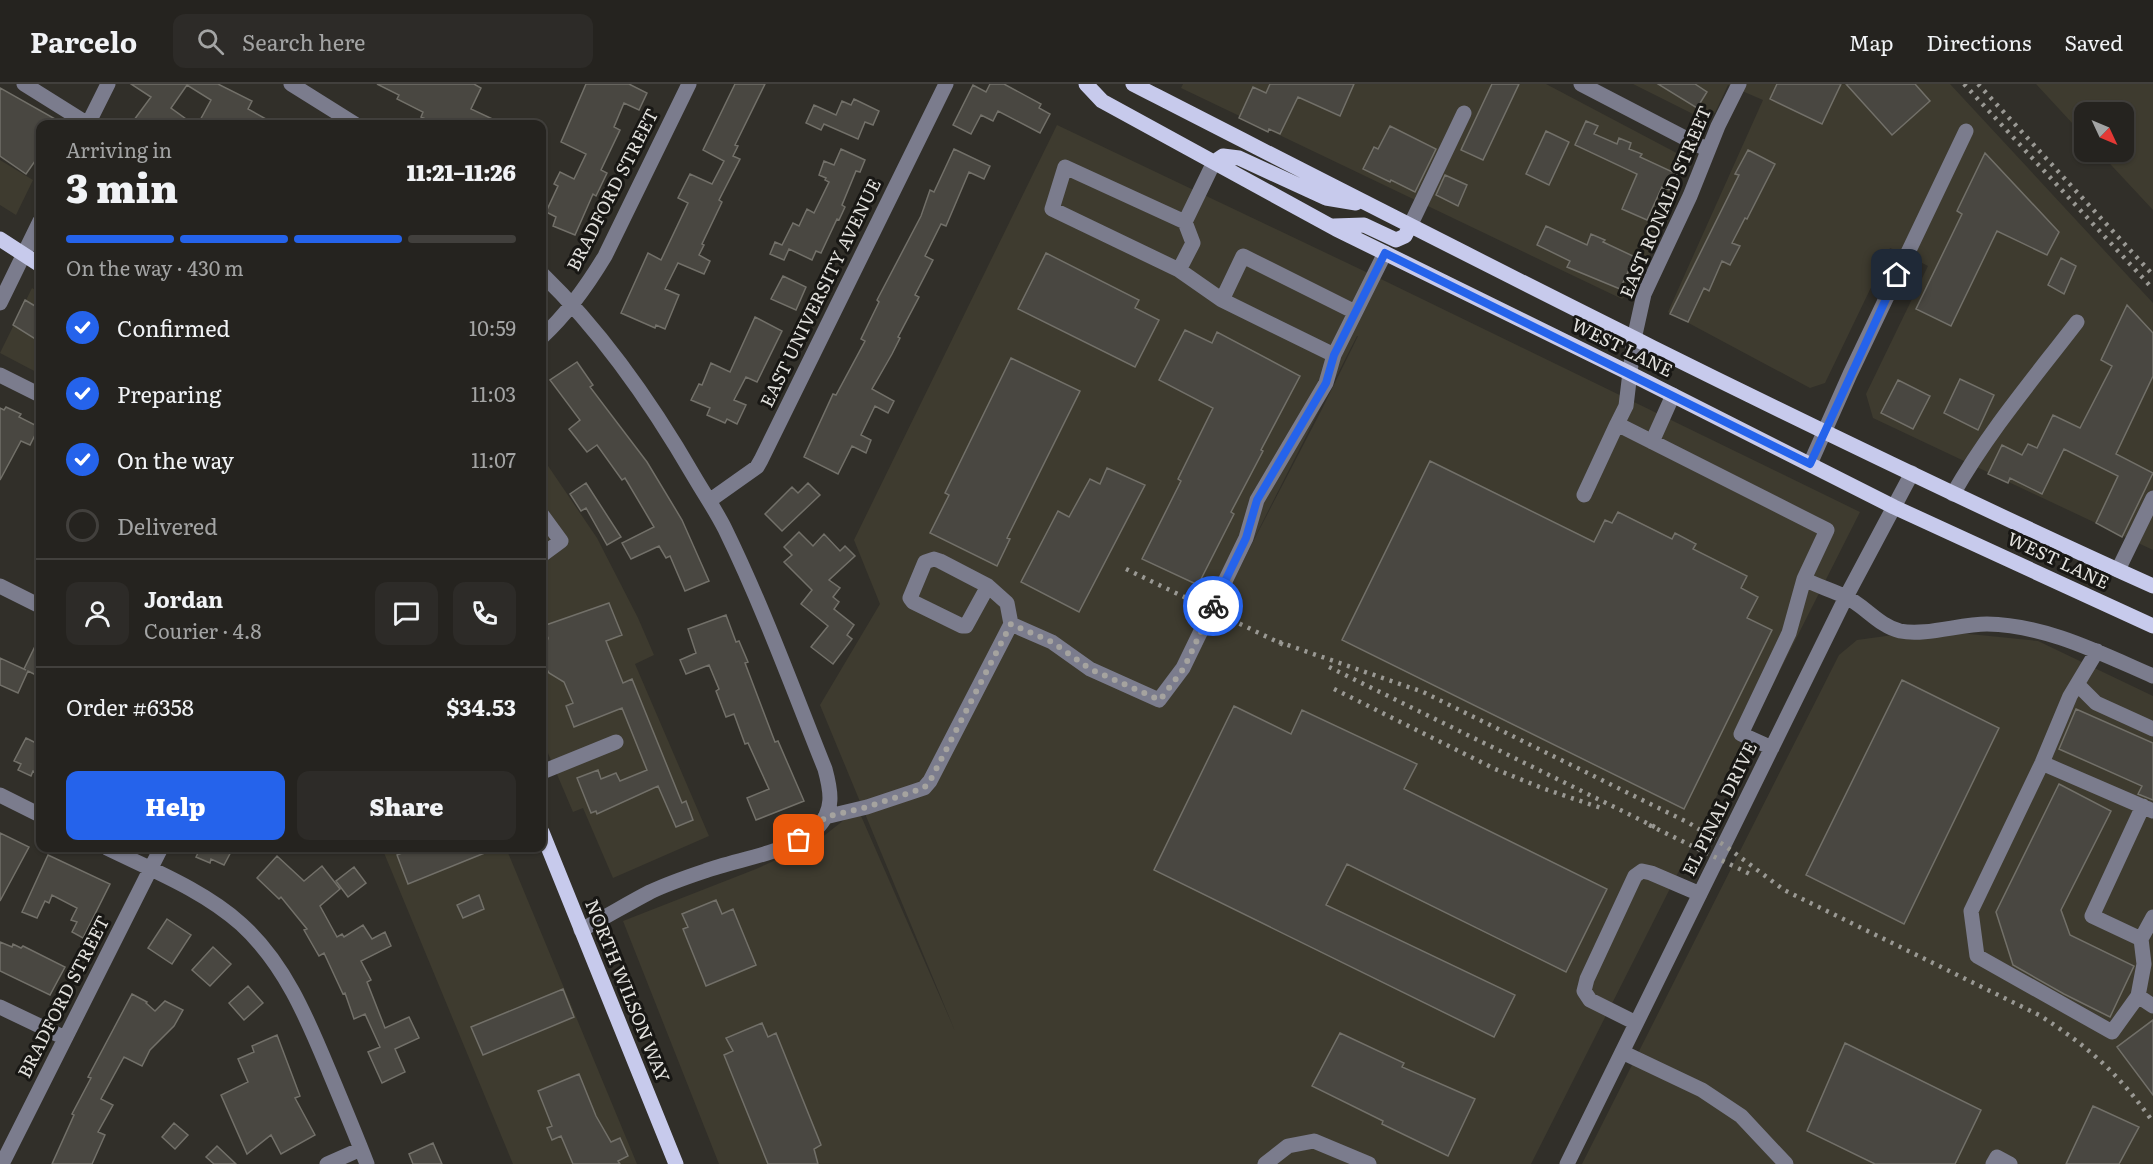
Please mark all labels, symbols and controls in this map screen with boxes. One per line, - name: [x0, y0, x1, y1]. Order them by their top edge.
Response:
- search box: [173, 14, 593, 68]
- text: Parcelo: [30, 20, 137, 62]
- icon: search: [194, 25, 227, 58]
- text: Search here: [242, 25, 366, 58]
- text: Map: [1849, 26, 1894, 57]
- text: Directions: [1927, 26, 2032, 57]
- text: Saved: [2065, 26, 2123, 57]
- street label: EAST RONALD STREET: [1612, 101, 1717, 302]
- north arrow: [2074, 102, 2134, 162]
- map controls: [2074, 102, 2134, 162]
- street label: BRADFORD STREET: [559, 103, 664, 275]
- text: Arriving in: [66, 134, 172, 164]
- text: 11:21–11:26: [407, 155, 516, 188]
- text: 3 min: [66, 157, 178, 215]
- street label: EAST UNIVERSITY AVENUE: [752, 173, 887, 411]
- pin: [1871, 249, 1922, 300]
- text: On the way · 430 m: [66, 252, 244, 282]
- icon: home: [1880, 258, 1913, 291]
- street label: WEST LANE: [1567, 310, 1678, 383]
- icon: check: [66, 311, 99, 344]
- text: Confirmed: [117, 311, 230, 344]
- text: 10:59: [469, 312, 516, 342]
- icon: check: [66, 377, 99, 410]
- text: Preparing: [117, 377, 221, 410]
- text: 11:03: [471, 378, 516, 408]
- icon: check: [66, 443, 99, 476]
- text: On the way: [117, 443, 234, 476]
- text: 11:07: [471, 444, 516, 474]
- text: Delivered: [117, 509, 218, 542]
- street label: WEST LANE: [2003, 524, 2114, 595]
- courier: [1183, 576, 1243, 636]
- button: person: [66, 582, 129, 645]
- text: Jordan: [144, 582, 223, 615]
- button: chat: [375, 582, 438, 645]
- button: phone: [453, 582, 516, 645]
- icon: bike: [1197, 590, 1230, 623]
- text: Courier · 4.8: [144, 615, 261, 645]
- text: Order #6358: [66, 690, 194, 723]
- text: $34.53: [446, 690, 516, 723]
- street label: EL PINAL DRIVE: [1674, 737, 1763, 880]
- button: Help: [66, 771, 285, 840]
- button: Share: [297, 771, 516, 840]
- pin: [773, 814, 824, 865]
- icon: bag: [782, 823, 815, 856]
- street label: NORTH WILSON WAY: [579, 895, 678, 1086]
- street label: BRADFORD STREET: [10, 910, 115, 1082]

